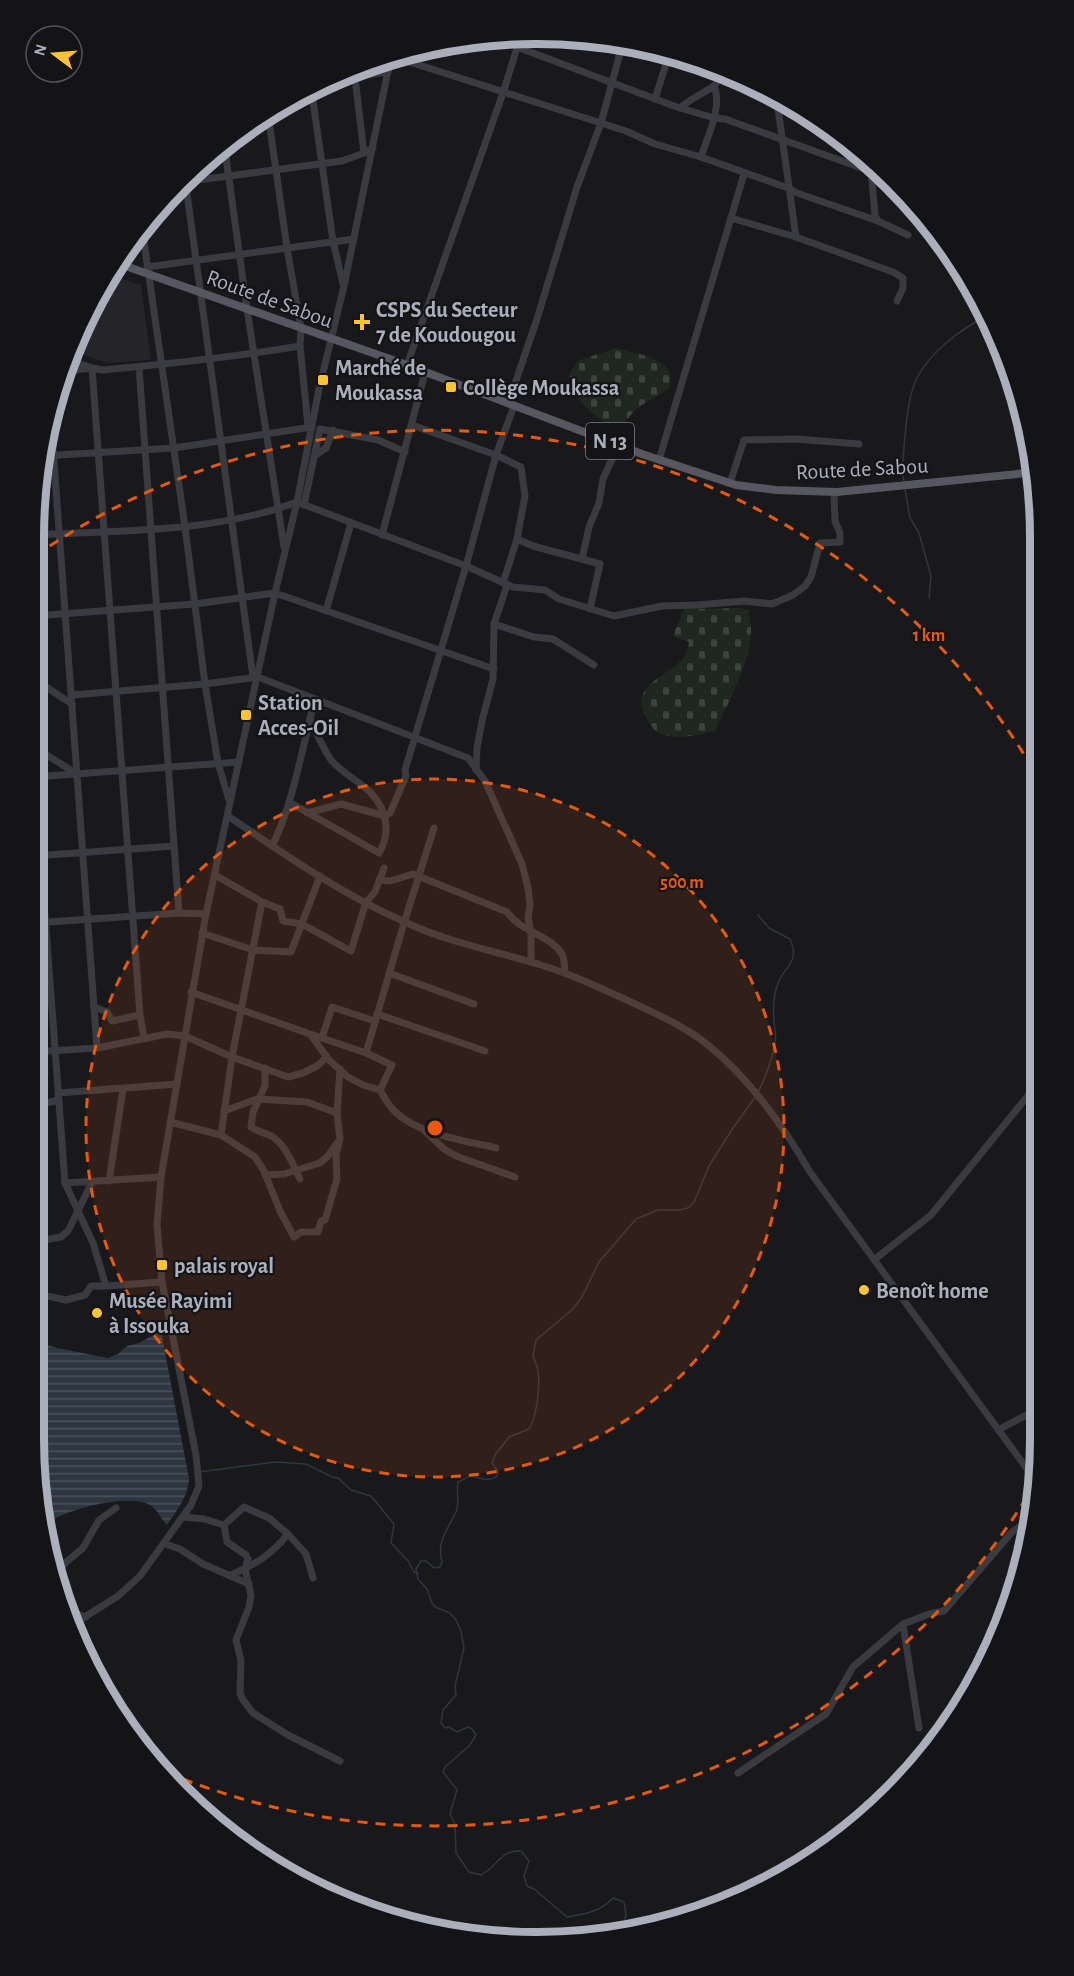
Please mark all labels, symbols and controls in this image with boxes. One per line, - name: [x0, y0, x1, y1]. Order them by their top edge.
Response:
- north arrow: [24, 24, 84, 84]
- text: N: [31, 43, 50, 58]
- street label: Route de Sabou: [204, 266, 336, 332]
- place label: CSPS du Secteur 7 de Koudougou: [376, 299, 518, 346]
- marker: CSPS du Secteur 7 de Koudougou: [353, 313, 371, 331]
- place label: Marché de Moukassa: [335, 357, 426, 404]
- marker: Marché de Moukassa: [316, 373, 330, 387]
- place label: Collège Moukassa: [463, 377, 620, 399]
- marker: Collège Moukassa: [444, 380, 458, 394]
- road number: N 13: [586, 423, 634, 459]
- street label: Route de Sabou: [795, 455, 929, 483]
- text: 1 km: [913, 627, 945, 645]
- place label: Station Acces-Oil: [258, 692, 339, 739]
- marker: Station Acces-Oil: [239, 708, 253, 722]
- text: 500 m: [660, 874, 704, 892]
- centre of rings: [425, 1118, 445, 1138]
- place label: palais royal: [174, 1255, 274, 1278]
- marker: palais royal: [155, 1258, 169, 1272]
- place label: Benoît home: [876, 1280, 989, 1302]
- marker: Benoît home: [857, 1283, 871, 1297]
- place label: Musée Rayimi à Issouka: [109, 1290, 232, 1337]
- marker: Musée Rayimi à Issouka: [90, 1306, 104, 1320]

